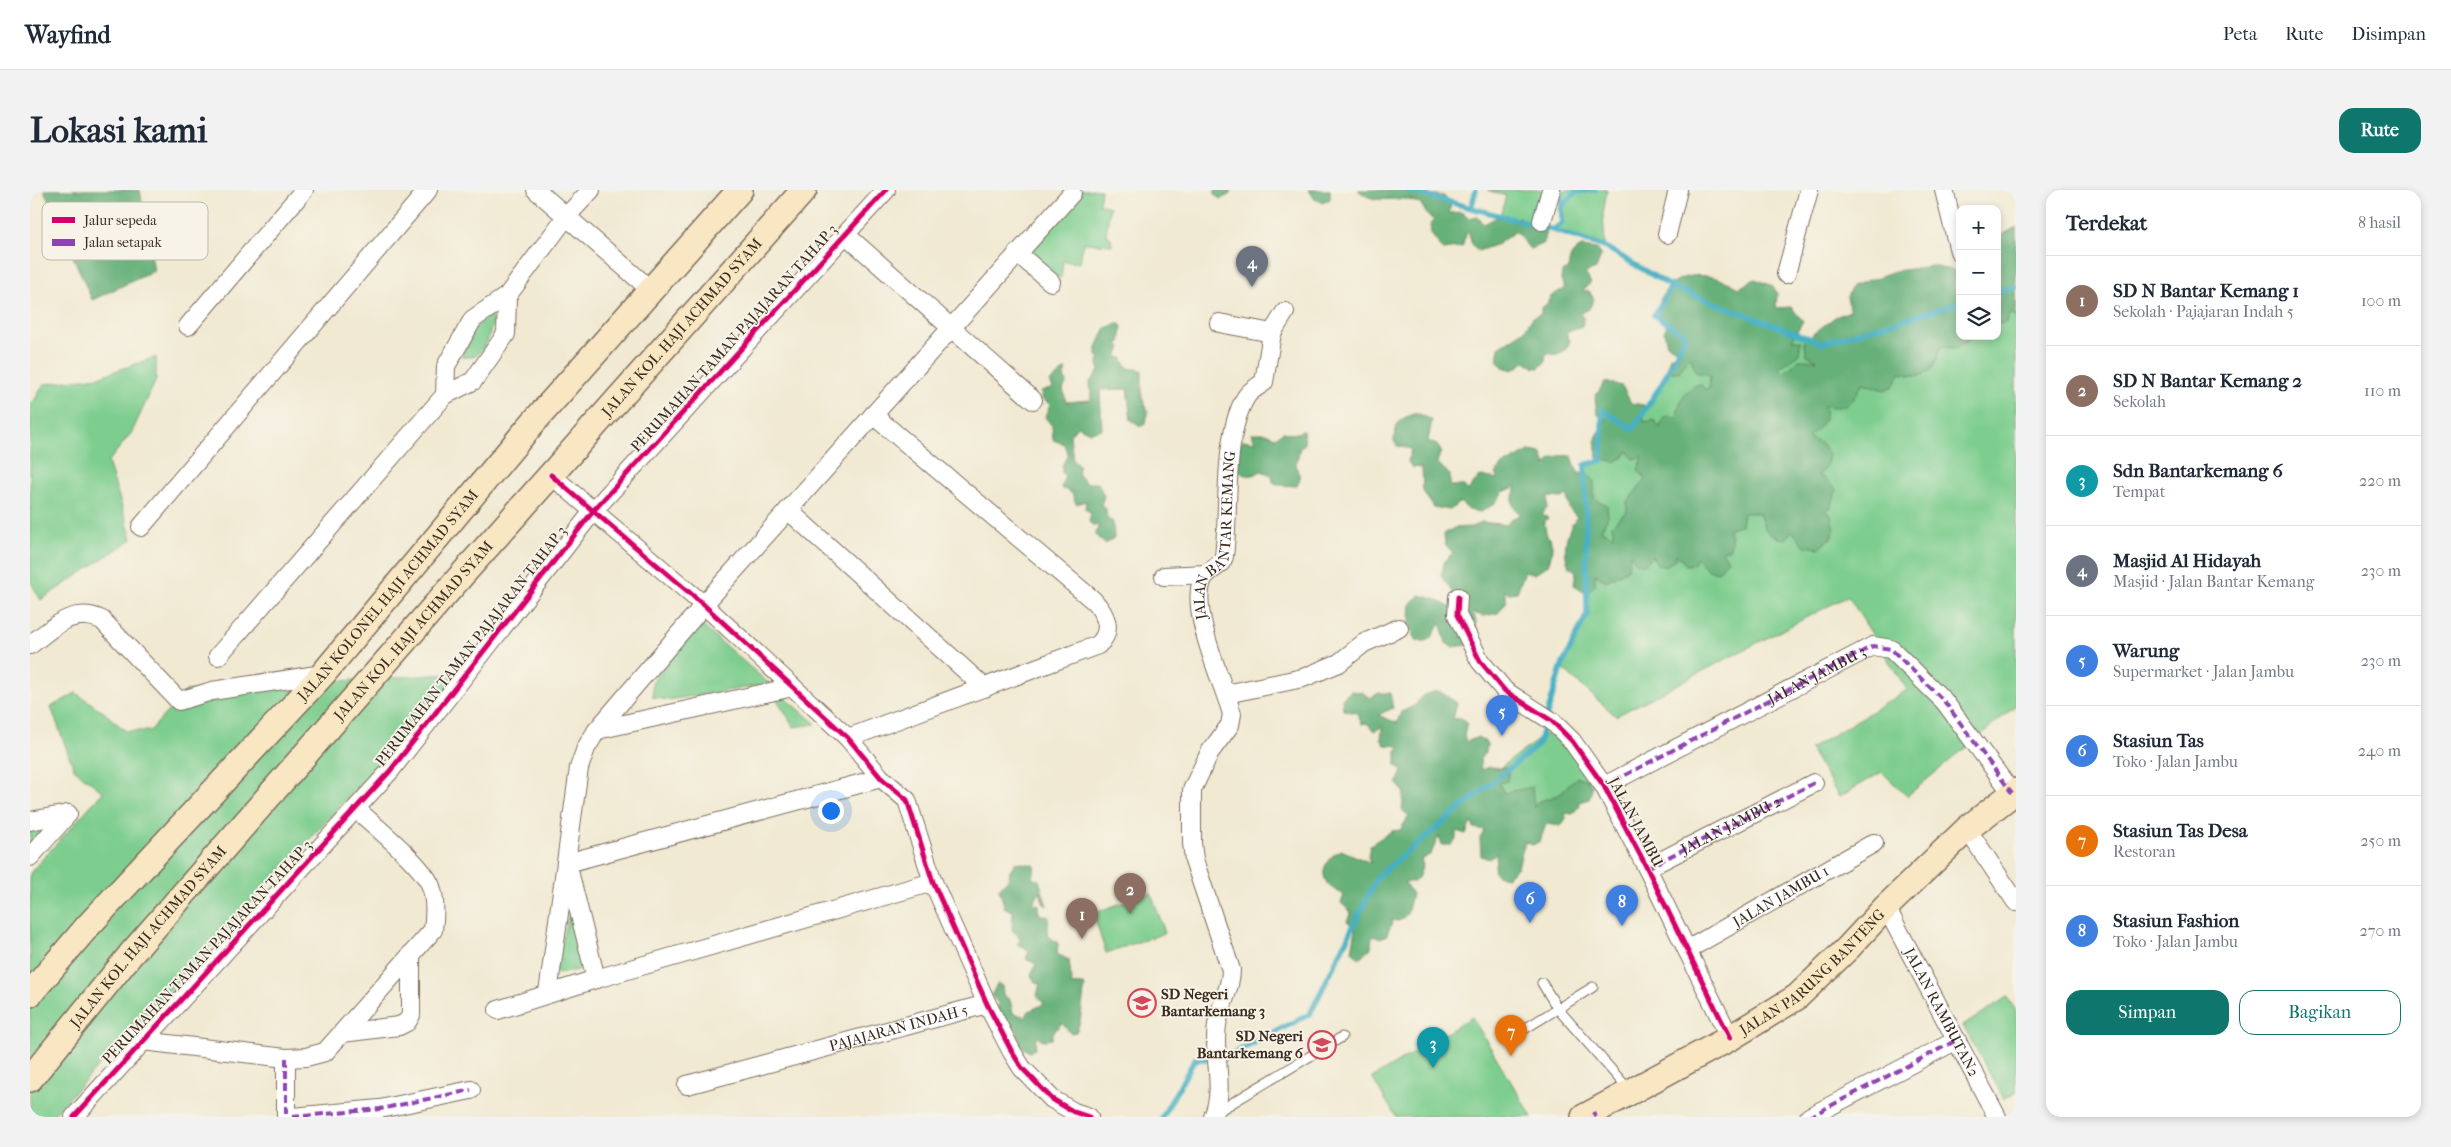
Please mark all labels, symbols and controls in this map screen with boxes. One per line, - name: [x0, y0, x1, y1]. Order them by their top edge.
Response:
- text: Wayfind: [25, 21, 111, 49]
- text: Peta: [2223, 24, 2257, 45]
- text: Rute: [2285, 24, 2323, 45]
- text: Disimpan: [2351, 24, 2426, 45]
- button: Rute: [2339, 108, 2421, 153]
- text: Lokasi kami: [30, 110, 207, 151]
- legend: [42, 202, 208, 260]
- map controls: [1956, 205, 2001, 340]
- button: +: [1956, 205, 2001, 250]
- text: Terdekat: [2066, 211, 2147, 235]
- text: Jalur sepeda: [83, 212, 157, 229]
- text: 8 hasil: [2358, 213, 2401, 232]
- street label: PERUMAHAN TAMAN PAJAJARAN TAHAP 3: [627, 221, 841, 455]
- text: Jalan setapak: [83, 234, 163, 251]
- street label: JALAN KOL. HAJI ACHMAD SYAM: [597, 234, 766, 421]
- pin: 4: [1236, 246, 1268, 287]
- button: −: [1956, 250, 2001, 295]
- text: SD N Bantar Kemang 1: [2113, 280, 2299, 302]
- text: 1: [2079, 291, 2085, 310]
- text: 100 m: [2361, 291, 2401, 310]
- button: layers: [1956, 295, 2001, 340]
- text: Sekolah · Pajajaran Indah 5: [2113, 302, 2294, 321]
- text: SD N Bantar Kemang 2: [2113, 370, 2302, 392]
- text: 2: [2078, 381, 2086, 400]
- text: 110 m: [2364, 381, 2401, 400]
- text: Sekolah: [2113, 392, 2166, 411]
- street label: JALAN BANTAR KEMANG: [1190, 450, 1239, 622]
- text: Sdn Bantarkemang 6: [2113, 460, 2283, 482]
- text: 3: [2079, 471, 2085, 490]
- text: 220 m: [2359, 471, 2401, 490]
- text: Tempat: [2113, 482, 2165, 501]
- street label: JALAN KOLONEL HAJI ACHMAD SYAM: [293, 486, 482, 705]
- street label: PERUMAHAN TAMAN PAJAJARAN TAHAP 3: [372, 522, 570, 770]
- street label: JALAN KOL. HAJI ACHMAD SYAM: [329, 537, 497, 725]
- text: Masjid Al Hidayah: [2113, 550, 2261, 572]
- text: 4: [2077, 561, 2087, 580]
- text: 230 m: [2361, 561, 2401, 580]
- text: Masjid · Jalan Bantar Kemang: [2113, 572, 2314, 591]
- text: Warung: [2113, 640, 2179, 662]
- street label: JALAN JAMBU 3: [1764, 642, 1869, 709]
- text: 5: [2079, 651, 2085, 670]
- text: 230 m: [2361, 651, 2401, 670]
- text: Supermarket · Jalan Jambu: [2113, 662, 2294, 681]
- pin: 5: [1486, 695, 1518, 736]
- text: Stasiun Tas: [2113, 730, 2204, 752]
- text: 6: [2078, 741, 2086, 760]
- text: 240 m: [2358, 741, 2401, 760]
- text: Toko · Jalan Jambu: [2113, 752, 2238, 771]
- street label: JALAN JAMBU: [1604, 773, 1667, 870]
- street label: JALAN JAMBU 2: [1677, 792, 1784, 859]
- your location: [818, 798, 844, 824]
- text: Stasiun Tas Desa: [2113, 820, 2247, 842]
- text: 7: [2078, 831, 2086, 850]
- text: 250 m: [2360, 831, 2401, 850]
- street label: PERUMAHAN TAMAN PAJAJARAN TAHAP 3: [98, 836, 316, 1068]
- street label: JALAN KOL. HAJI ACHMAD SYAM: [66, 842, 230, 1032]
- text: Restoran: [2113, 842, 2175, 861]
- street label: JALAN JAMBU 1: [1729, 862, 1832, 931]
- pin: 2: [1114, 873, 1146, 914]
- pin: 6: [1514, 882, 1546, 923]
- pin: 8: [1606, 885, 1638, 926]
- pin: 1: [1066, 898, 1098, 939]
- street label: JALAN PARUNG BANTENG: [1735, 905, 1889, 1039]
- text: Stasiun Fashion: [2113, 910, 2239, 932]
- text: 8: [2078, 921, 2086, 940]
- text: 270 m: [2360, 921, 2401, 940]
- text: Toko · Jalan Jambu: [2113, 932, 2238, 951]
- street label: JALAN RAMBUTAN2: [1900, 944, 1983, 1080]
- place label: SD Negeri Bantarkemang 3: [1161, 985, 1265, 1020]
- school or university icon: SD Negeri Bantarkemang 3: [1127, 988, 1157, 1018]
- button: Simpan: [2066, 990, 2229, 1035]
- button: Bagikan: [2239, 990, 2401, 1035]
- street label: PAJAJARAN INDAH 5: [827, 1001, 970, 1055]
- pin: 7: [1495, 1015, 1527, 1056]
- place label: SD Negeri Bantarkemang 6: [1197, 1027, 1304, 1062]
- pin: 3: [1417, 1027, 1449, 1068]
- school or university icon: SD Negeri Bantarkemang 6: [1307, 1030, 1337, 1060]

